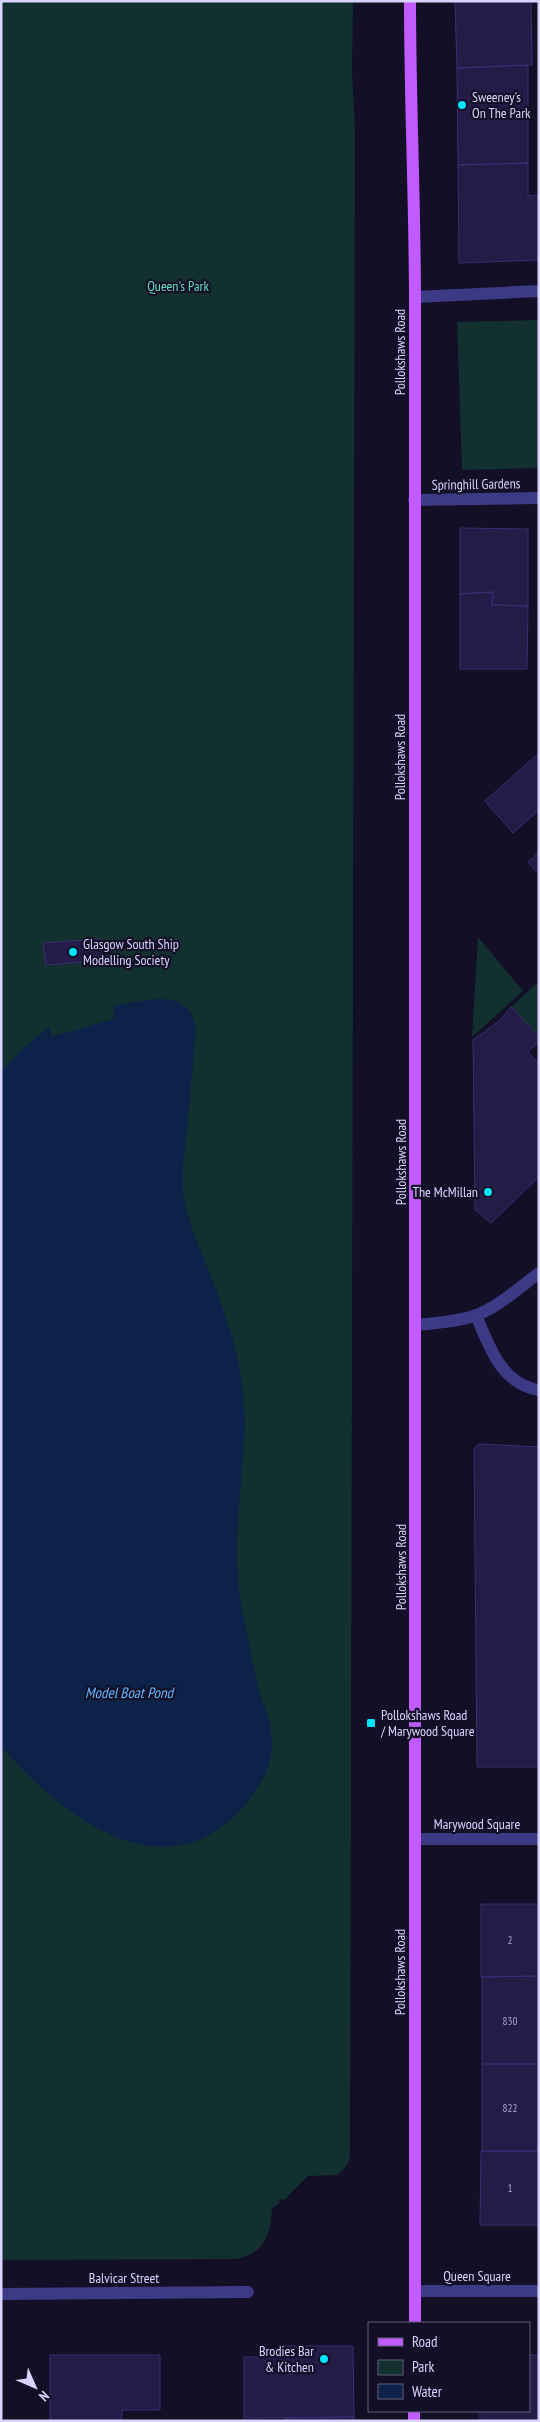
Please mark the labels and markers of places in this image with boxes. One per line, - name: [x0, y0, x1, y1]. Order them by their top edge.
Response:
- place label: Sweeney's On The Park: [472, 88, 531, 122]
- marker: Sweeney's On The Park: [456, 99, 468, 111]
- place label: Glasgow South Ship Modelling Society: [83, 935, 179, 969]
- marker: Glasgow South Ship Modelling Society: [67, 946, 79, 958]
- place label: The McMillan: [413, 1183, 478, 1201]
- marker: The McMillan: [482, 1186, 494, 1198]
- place label: Pollokshaws Road / Marywood Square: [380, 1706, 475, 1740]
- marker: Pollokshaws Road / Marywood Square: [365, 1717, 377, 1729]
- place label: Brodies Bar & Kitchen: [259, 2342, 314, 2376]
- marker: Brodies Bar & Kitchen: [318, 2353, 330, 2365]

